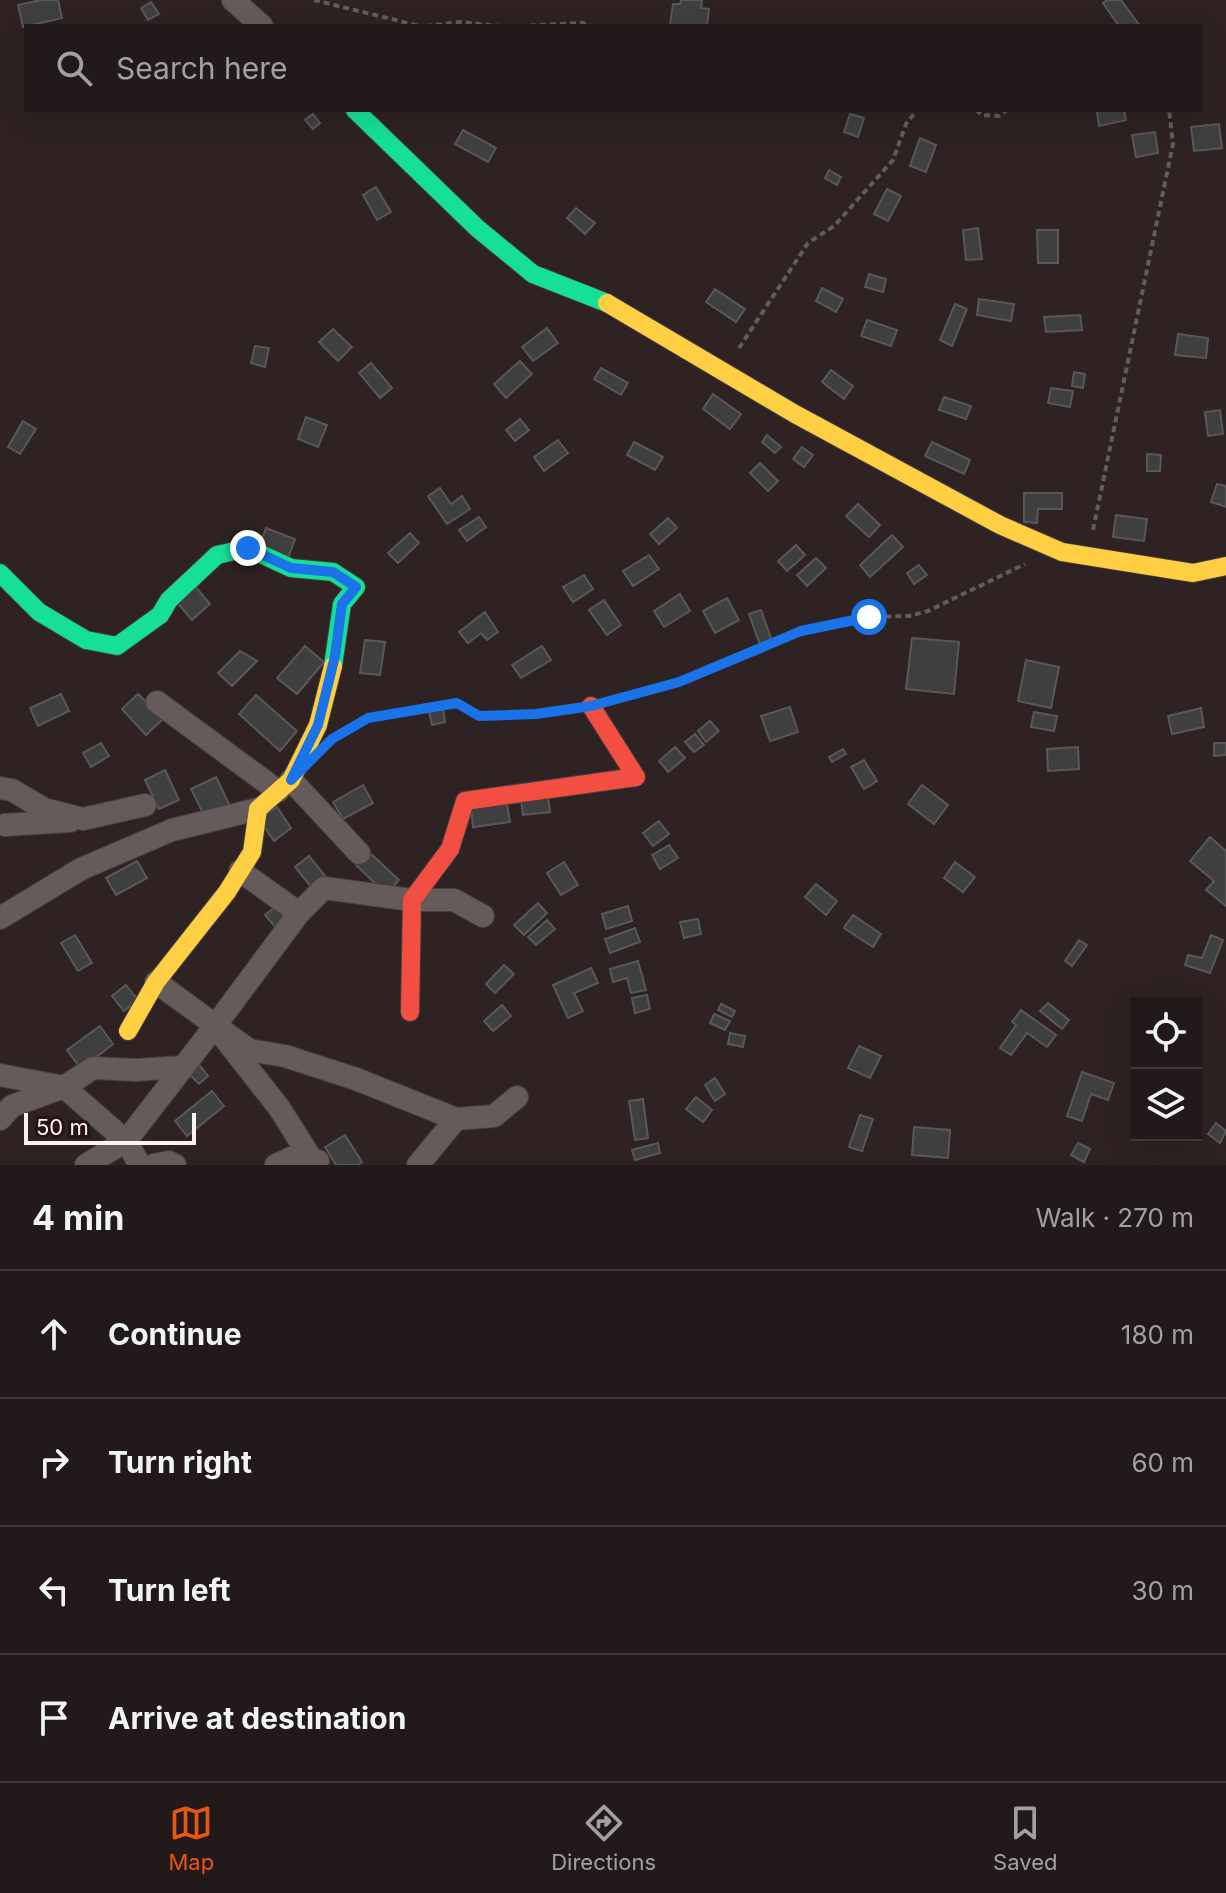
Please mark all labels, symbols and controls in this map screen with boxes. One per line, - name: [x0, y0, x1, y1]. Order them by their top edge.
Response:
- search box: [24, 24, 1202, 112]
- icon: search: [52, 46, 96, 90]
- text: Search here: [116, 50, 288, 86]
- route end: [230, 530, 266, 566]
- route start: [851, 599, 887, 635]
- map controls: [1130, 997, 1202, 1141]
- button: locate: [1130, 997, 1202, 1069]
- button: layers: [1130, 1069, 1202, 1141]
- scale bar: [24, 1109, 196, 1145]
- text: 50 m: [36, 1114, 89, 1140]
- text: 4 min: [32, 1197, 124, 1238]
- text: Walk · 270 m: [1036, 1202, 1194, 1233]
- icon: ahead: [32, 1312, 76, 1356]
- text: Continue: [108, 1316, 242, 1352]
- text: 180 m: [1121, 1319, 1194, 1350]
- icon: right: [32, 1440, 76, 1484]
- text: Turn right: [108, 1444, 252, 1480]
- text: 60 m: [1131, 1447, 1194, 1478]
- icon: left: [32, 1568, 76, 1612]
- text: Turn left: [108, 1572, 230, 1608]
- text: 30 m: [1131, 1575, 1194, 1606]
- icon: arrive: [32, 1696, 76, 1740]
- text: Arrive at destination: [108, 1700, 406, 1736]
- tab: Map: [169, 1801, 214, 1875]
- tab: Directions: [551, 1801, 656, 1875]
- tab: Saved: [993, 1801, 1057, 1875]

